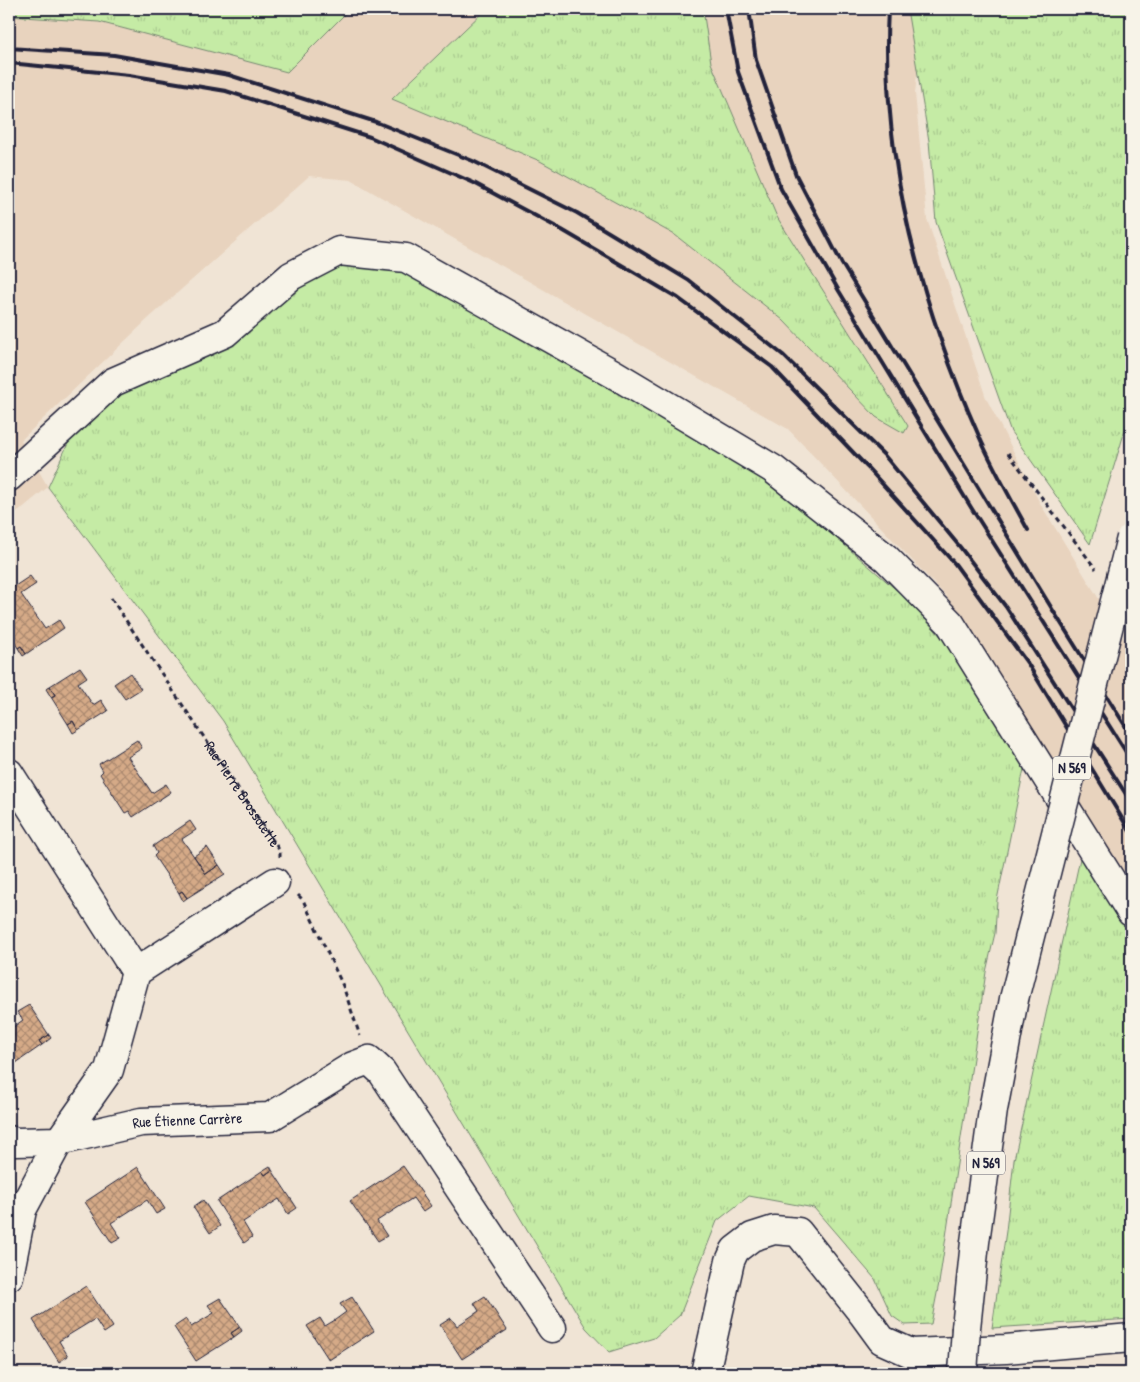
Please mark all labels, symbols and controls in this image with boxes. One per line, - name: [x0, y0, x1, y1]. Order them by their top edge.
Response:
- street label: Rue Pierre Brossolette: [200, 737, 285, 851]
- road number: N 569: [1053, 756, 1091, 780]
- street label: Rue Étienne Carrère: [130, 1107, 243, 1134]
- road number: N 569: [967, 1152, 1005, 1174]

